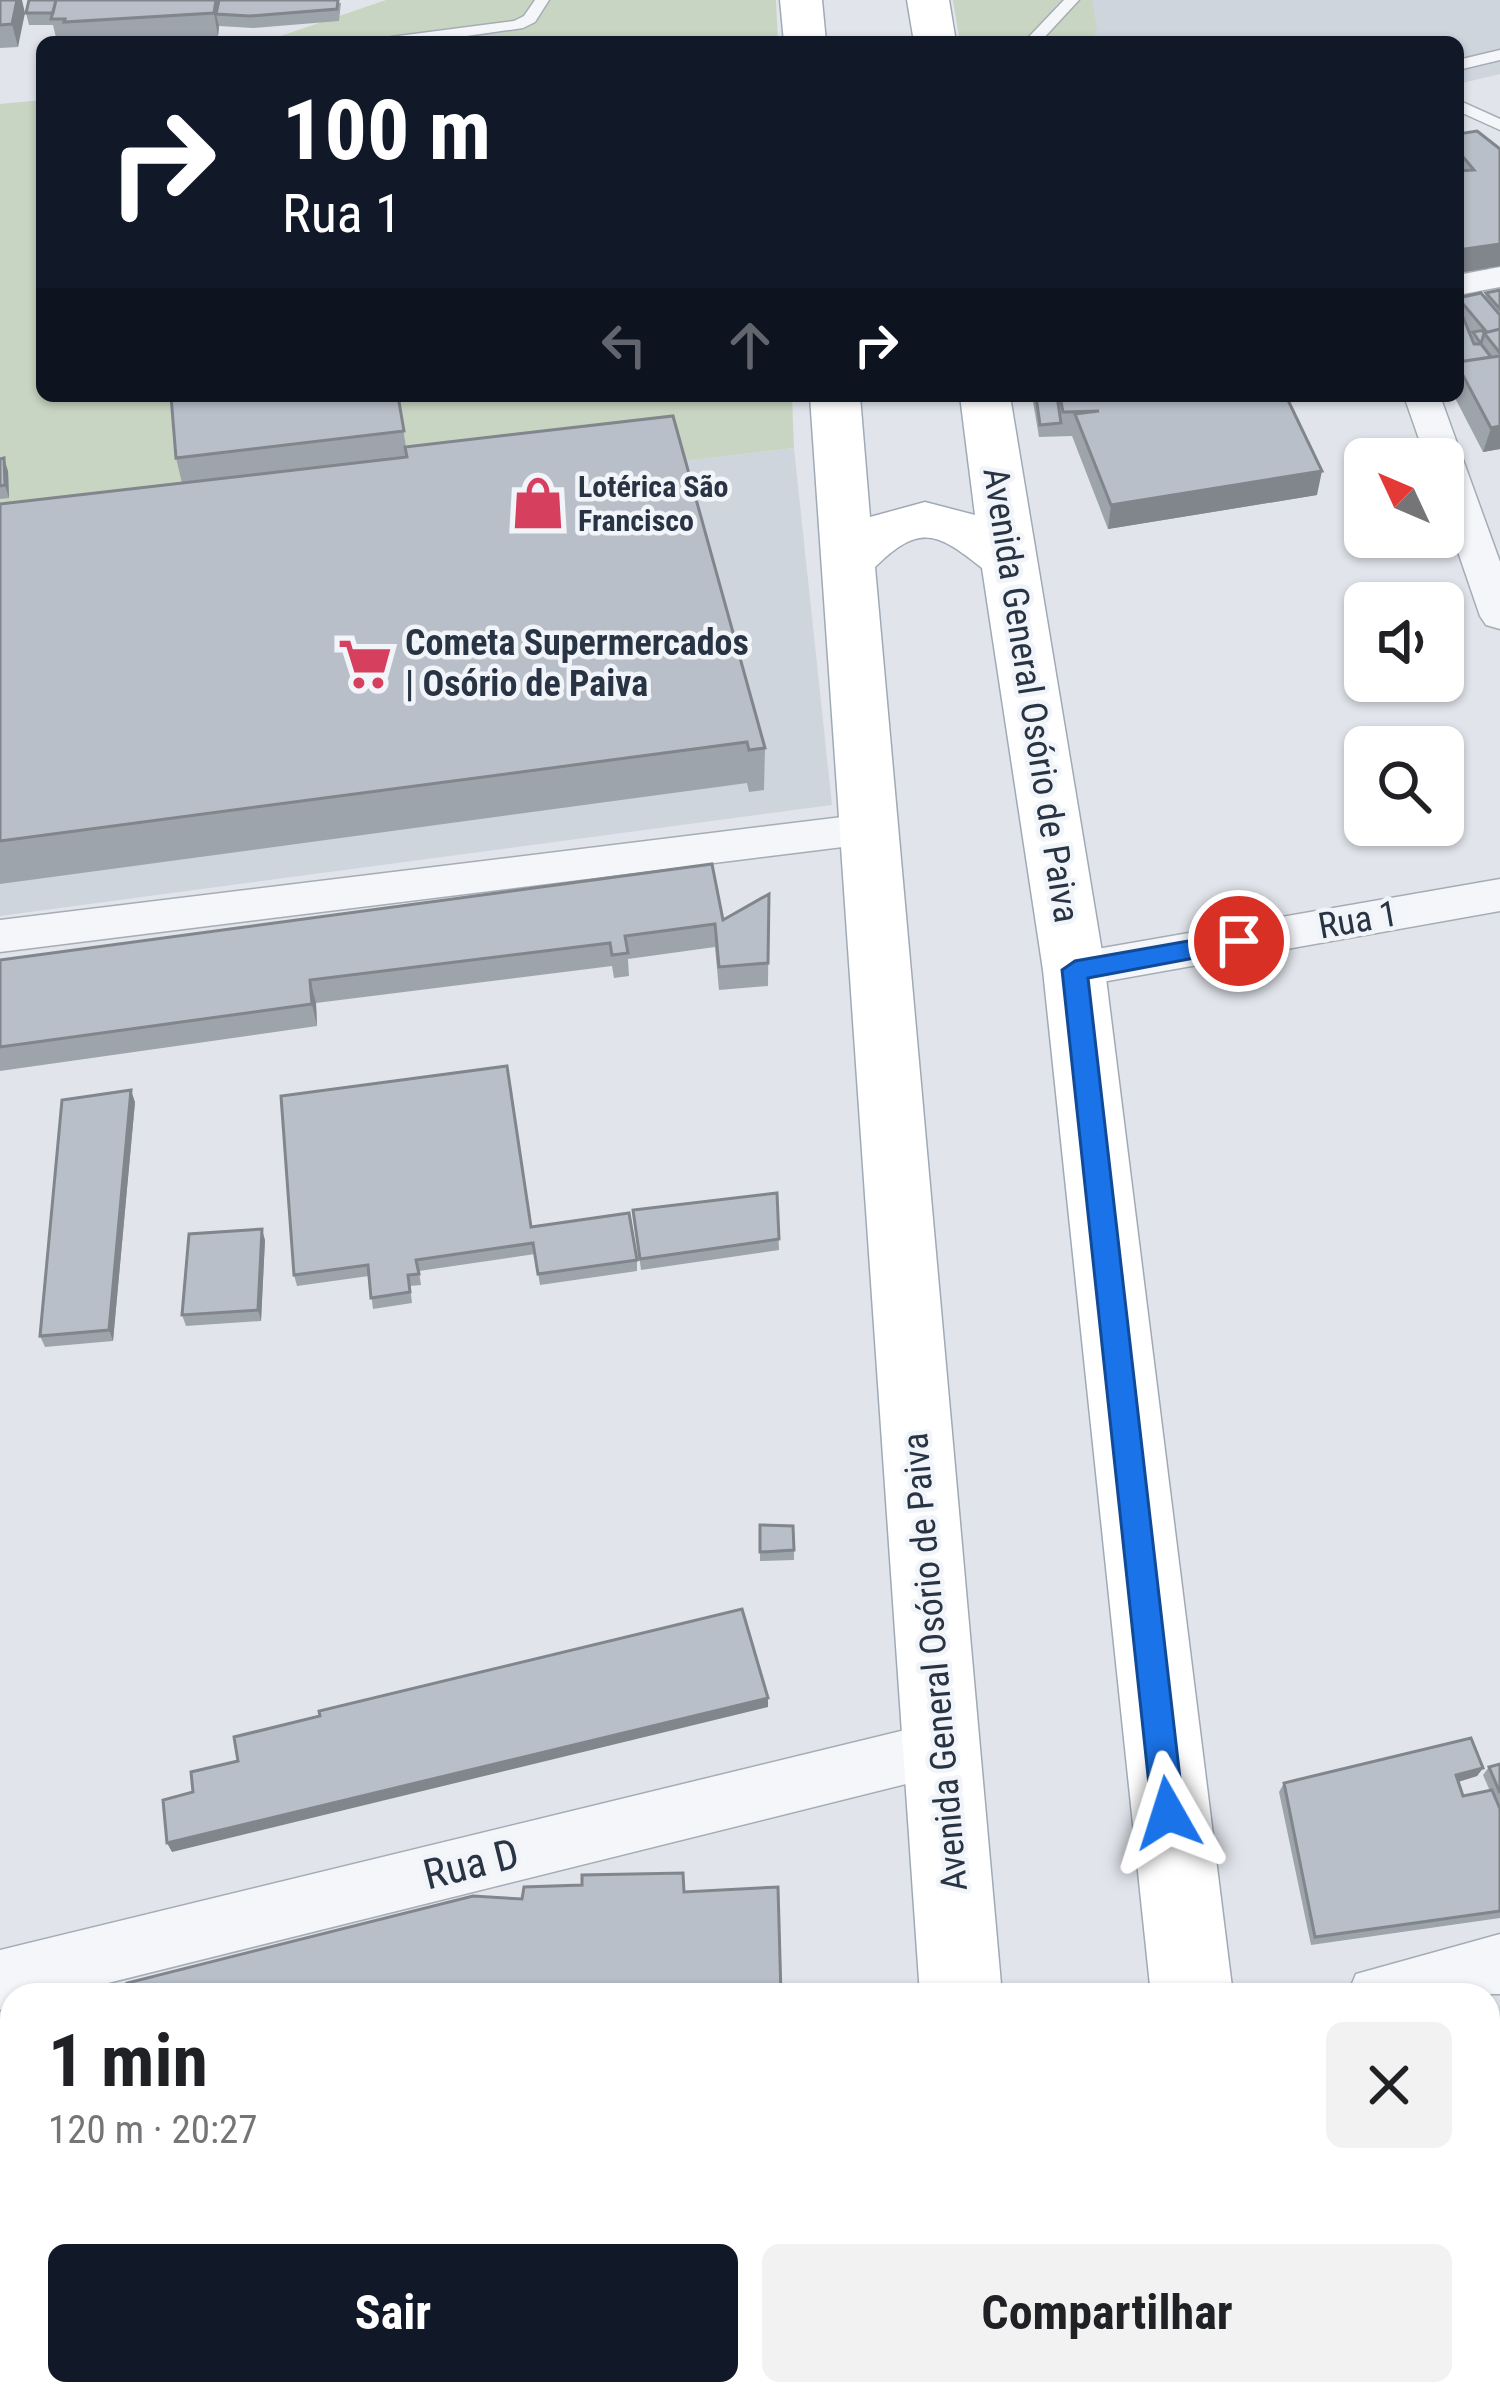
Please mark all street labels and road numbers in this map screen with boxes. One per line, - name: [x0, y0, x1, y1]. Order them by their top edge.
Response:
- street label: Avenida General Osório de Paiva: [974, 465, 1088, 925]
- street label: Rua 1: [1315, 892, 1401, 948]
- street label: Avenida General Osório de Paiva: [894, 1431, 976, 1893]
- street label: Rua D: [418, 1829, 524, 1899]

